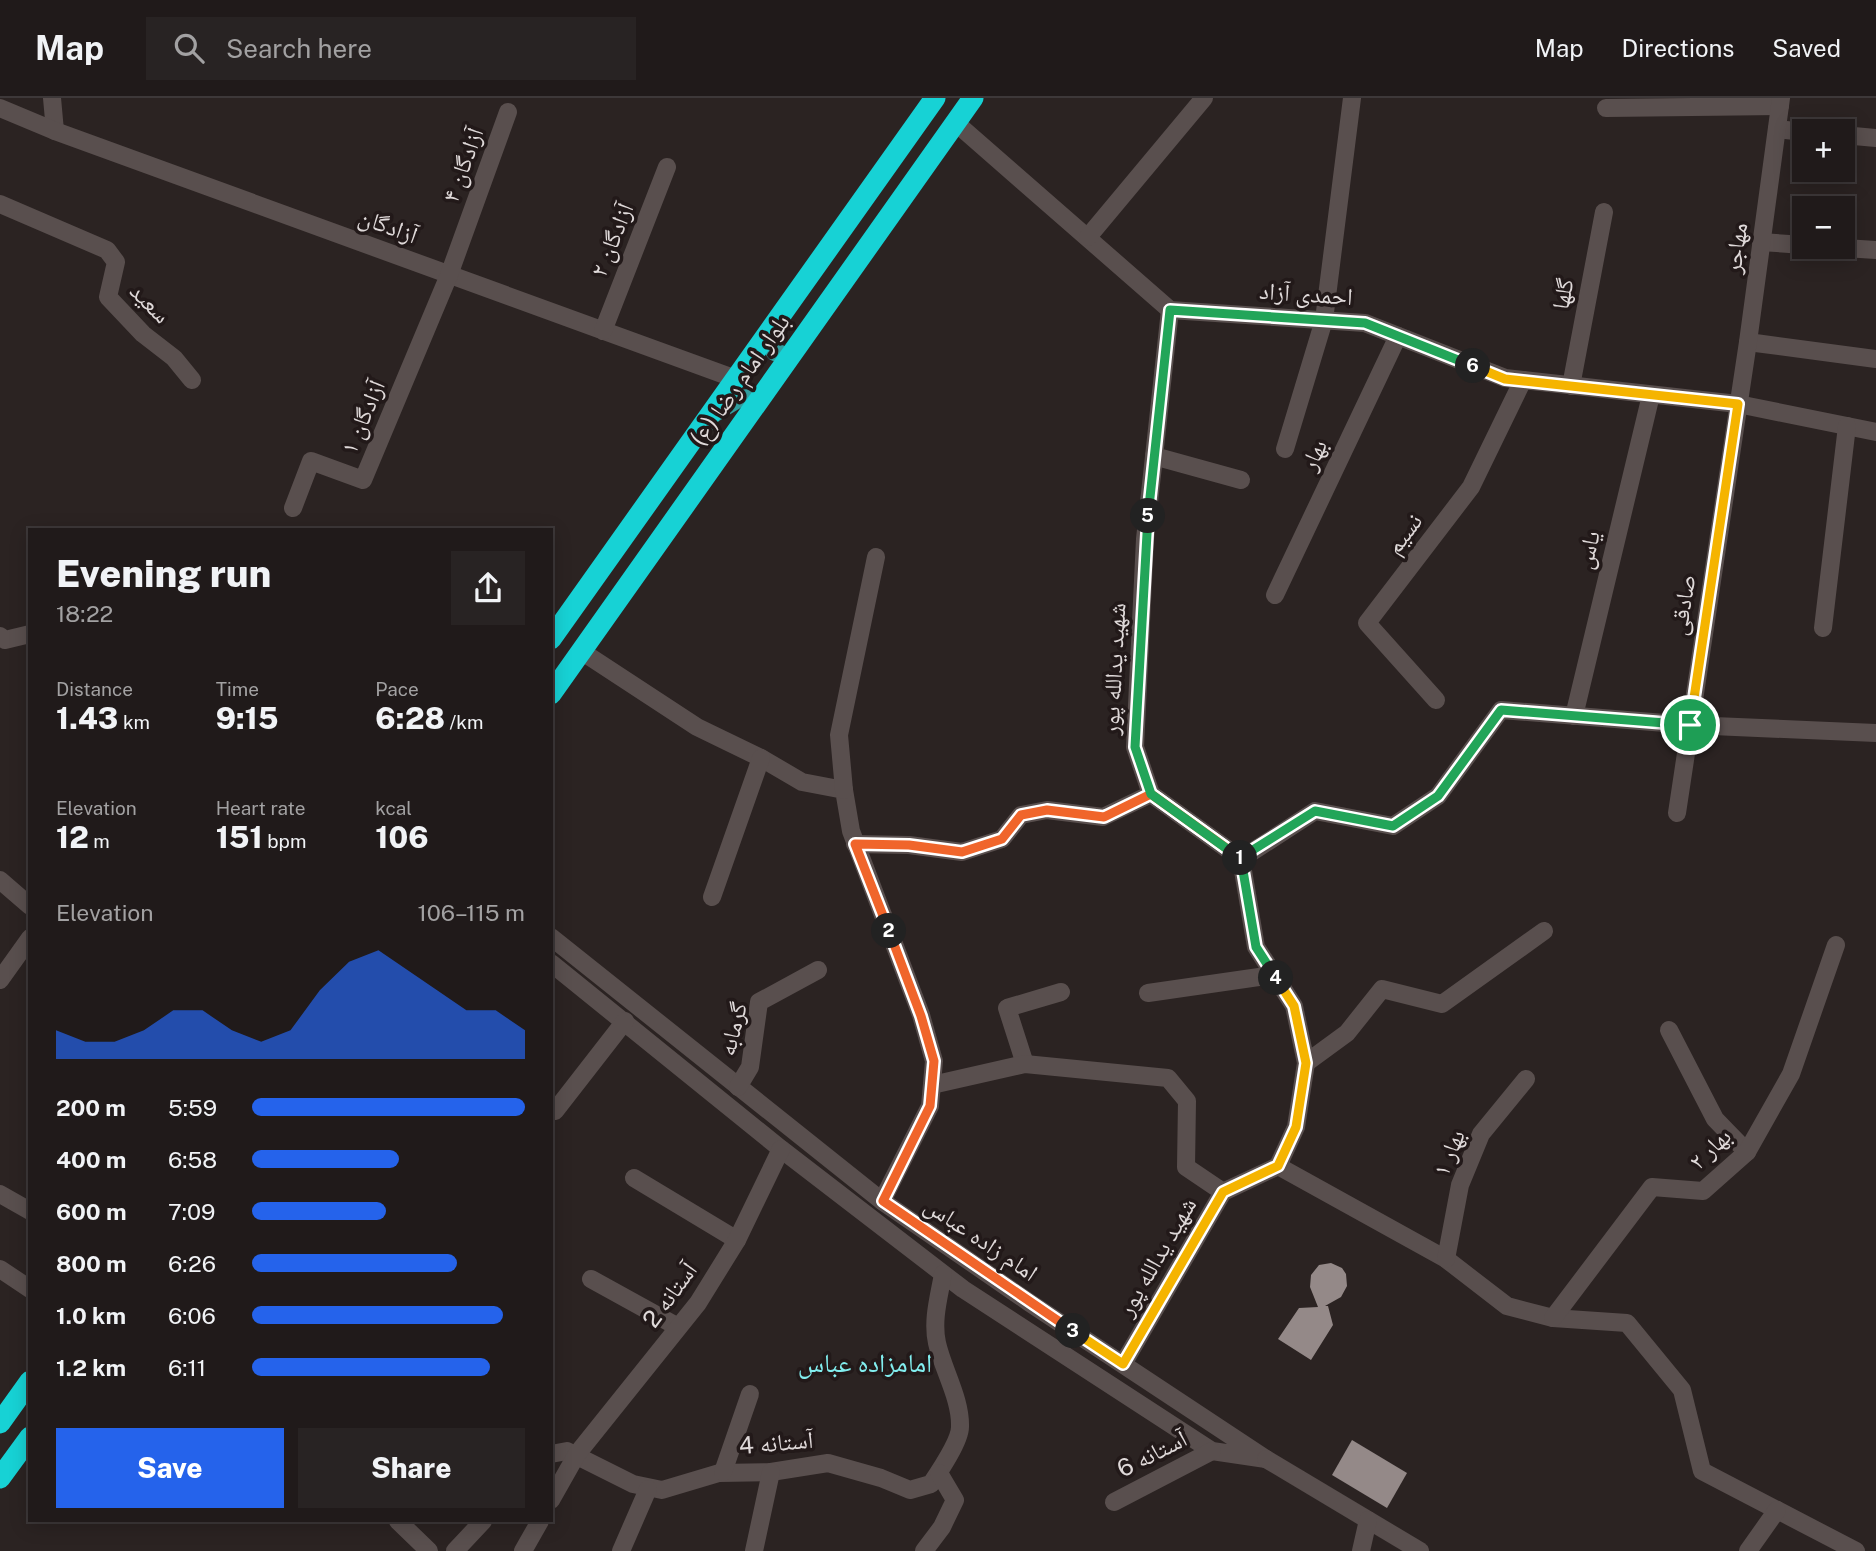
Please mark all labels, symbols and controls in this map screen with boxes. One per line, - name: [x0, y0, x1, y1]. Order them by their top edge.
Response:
- search box: [146, 17, 636, 80]
- text: Map: [35, 29, 104, 67]
- icon: search: [170, 29, 208, 67]
- text: Search here: [226, 33, 372, 64]
- text: Map: [1535, 34, 1584, 62]
- text: Directions: [1622, 34, 1734, 62]
- text: Saved: [1772, 34, 1841, 62]
- map controls: [1792, 119, 1855, 259]
- button: +: [1792, 119, 1855, 182]
- street label: آزادگان ۴: [436, 123, 490, 206]
- button: −: [1792, 196, 1855, 259]
- street label: آزادگان ۲: [584, 198, 640, 281]
- street label: آزادگان: [355, 202, 423, 250]
- street label: مهاجر: [1717, 221, 1753, 276]
- street label: سعید: [124, 276, 177, 329]
- street label: احمدی آزاد: [1258, 276, 1354, 311]
- street label: گلها: [1545, 276, 1579, 312]
- street label: بلوار امام رضا (ع): [684, 308, 797, 452]
- pin: 6: [1456, 348, 1490, 384]
- text: 6: [1466, 354, 1479, 376]
- street label: آزادگان ۱: [334, 375, 391, 458]
- street label: بهار: [1293, 435, 1333, 476]
- pin: 5: [1130, 498, 1166, 534]
- text: 5: [1141, 504, 1154, 526]
- street label: نسیم: [1379, 507, 1430, 561]
- street label: یاس: [1569, 528, 1606, 572]
- text: Evening run: [56, 551, 271, 596]
- button: share: [451, 551, 525, 625]
- street label: صادقی: [1663, 572, 1702, 638]
- text: 18:22: [56, 600, 113, 627]
- street label: شهید یدالله پور: [1096, 602, 1132, 737]
- text: Distance: [56, 678, 133, 700]
- text: Time: [216, 678, 259, 700]
- text: Pace: [375, 678, 419, 700]
- pin: [1660, 695, 1720, 755]
- text: 1.43: [56, 700, 118, 736]
- text: 9:15: [216, 700, 278, 736]
- text: 6:28: [375, 700, 445, 736]
- icon: arrive: [1671, 706, 1709, 744]
- text: km: [118, 711, 150, 733]
- text: /km: [445, 711, 483, 733]
- text: Elevation: [56, 797, 137, 819]
- text: Heart rate: [216, 797, 305, 819]
- text: kcal: [375, 797, 412, 819]
- text: 12: [56, 819, 89, 855]
- text: 151: [216, 819, 263, 855]
- text: 106: [375, 819, 429, 855]
- text: m: [89, 830, 110, 852]
- text: bpm: [263, 830, 306, 852]
- pin: 1: [1222, 840, 1258, 876]
- text: 1: [1235, 846, 1244, 868]
- text: Elevation: [56, 899, 154, 926]
- text: 106–115 m: [417, 899, 525, 926]
- pin: 2: [872, 914, 906, 948]
- text: 2: [882, 919, 895, 941]
- pin: 4: [1258, 960, 1294, 996]
- text: 4: [1269, 966, 1282, 988]
- street label: گرمابه: [712, 999, 753, 1059]
- text: 200 m: [56, 1094, 126, 1121]
- text: 5:59: [168, 1094, 217, 1121]
- street label: بهار ۲: [1682, 1122, 1737, 1175]
- street label: بهار ۱: [1426, 1125, 1471, 1180]
- text: 400 m: [56, 1146, 126, 1173]
- text: 6:58: [168, 1146, 217, 1173]
- street label: امام زاده عباس: [918, 1190, 1043, 1289]
- street label: شهید یدالله پور: [1110, 1192, 1202, 1322]
- text: 600 m: [56, 1198, 126, 1225]
- text: 7:09: [168, 1198, 215, 1225]
- text: 800 m: [56, 1250, 127, 1277]
- text: 6:26: [168, 1250, 216, 1277]
- street label: آستانه 2: [636, 1256, 703, 1332]
- text: 1.0 km: [56, 1302, 126, 1329]
- text: 6:06: [168, 1302, 216, 1329]
- pin: 3: [1056, 1314, 1090, 1348]
- text: 3: [1066, 1319, 1079, 1341]
- district label: امامزاده عباس: [798, 1347, 932, 1379]
- text: 1.2 km: [56, 1354, 126, 1381]
- text: 6:11: [168, 1354, 206, 1381]
- street label: آستانه 6: [1112, 1423, 1192, 1482]
- street label: آستانه 4: [738, 1425, 815, 1459]
- button: Save: [56, 1428, 284, 1508]
- button: Share: [298, 1428, 525, 1508]

